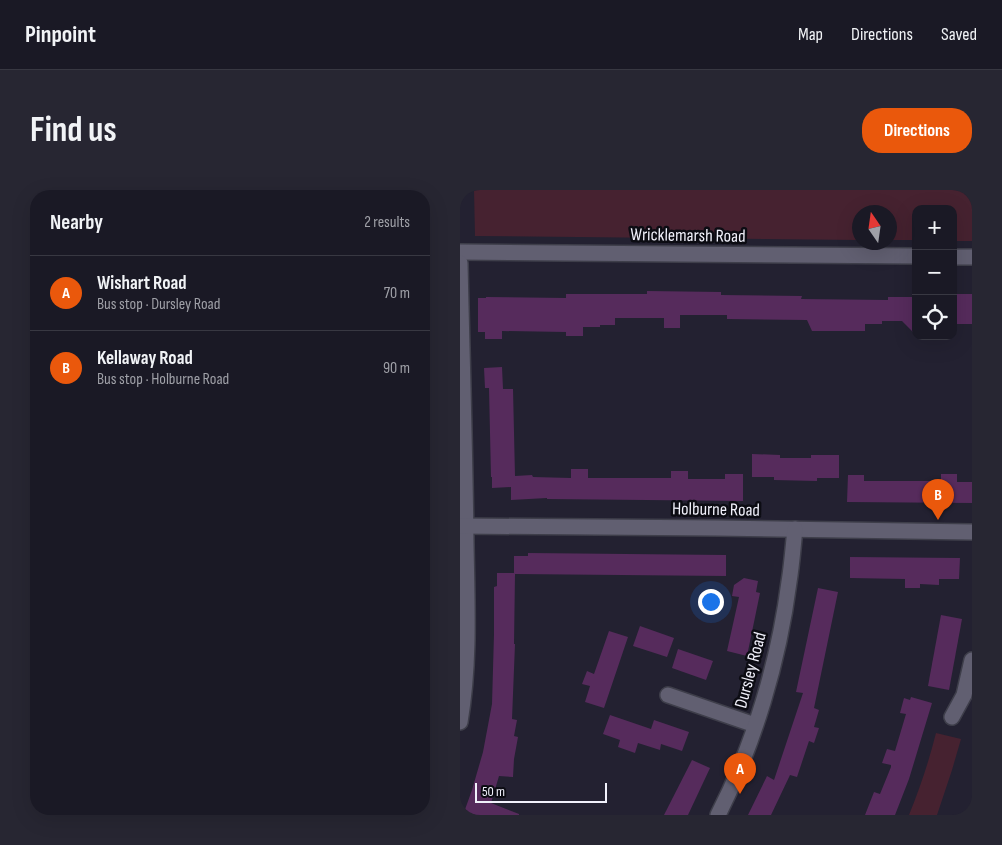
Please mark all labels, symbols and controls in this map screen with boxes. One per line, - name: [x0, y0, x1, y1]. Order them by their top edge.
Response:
- text: Pinpoint: [25, 20, 96, 49]
- text: Map: [798, 24, 823, 45]
- text: Directions: [851, 24, 913, 45]
- text: Saved: [941, 24, 977, 45]
- button: Directions: [862, 108, 972, 153]
- text: Find us: [30, 109, 117, 152]
- north arrow: [852, 205, 897, 250]
- map controls: [912, 205, 957, 340]
- button: +: [912, 205, 957, 250]
- text: Nearby: [50, 210, 103, 235]
- text: 2 results: [364, 213, 410, 232]
- street label: Wricklemarsh Road: [630, 224, 746, 247]
- button: −: [912, 250, 957, 295]
- text: Wishart Road: [97, 272, 187, 295]
- text: A: [62, 284, 70, 303]
- text: 70 m: [384, 284, 410, 303]
- text: Bus stop · Dursley Road: [97, 295, 220, 314]
- button: locate: [912, 295, 957, 340]
- text: Kellaway Road: [97, 347, 193, 370]
- text: B: [62, 359, 70, 378]
- text: 90 m: [383, 359, 410, 378]
- text: Bus stop · Holburne Road: [97, 370, 229, 389]
- pin: B: [922, 479, 954, 520]
- street label: Holburne Road: [672, 498, 760, 521]
- your location: [698, 589, 724, 615]
- street label: Dursley Road: [730, 630, 771, 711]
- pin: A: [724, 753, 756, 794]
- scale bar: [475, 780, 608, 803]
- text: 50 m: [482, 783, 505, 800]

